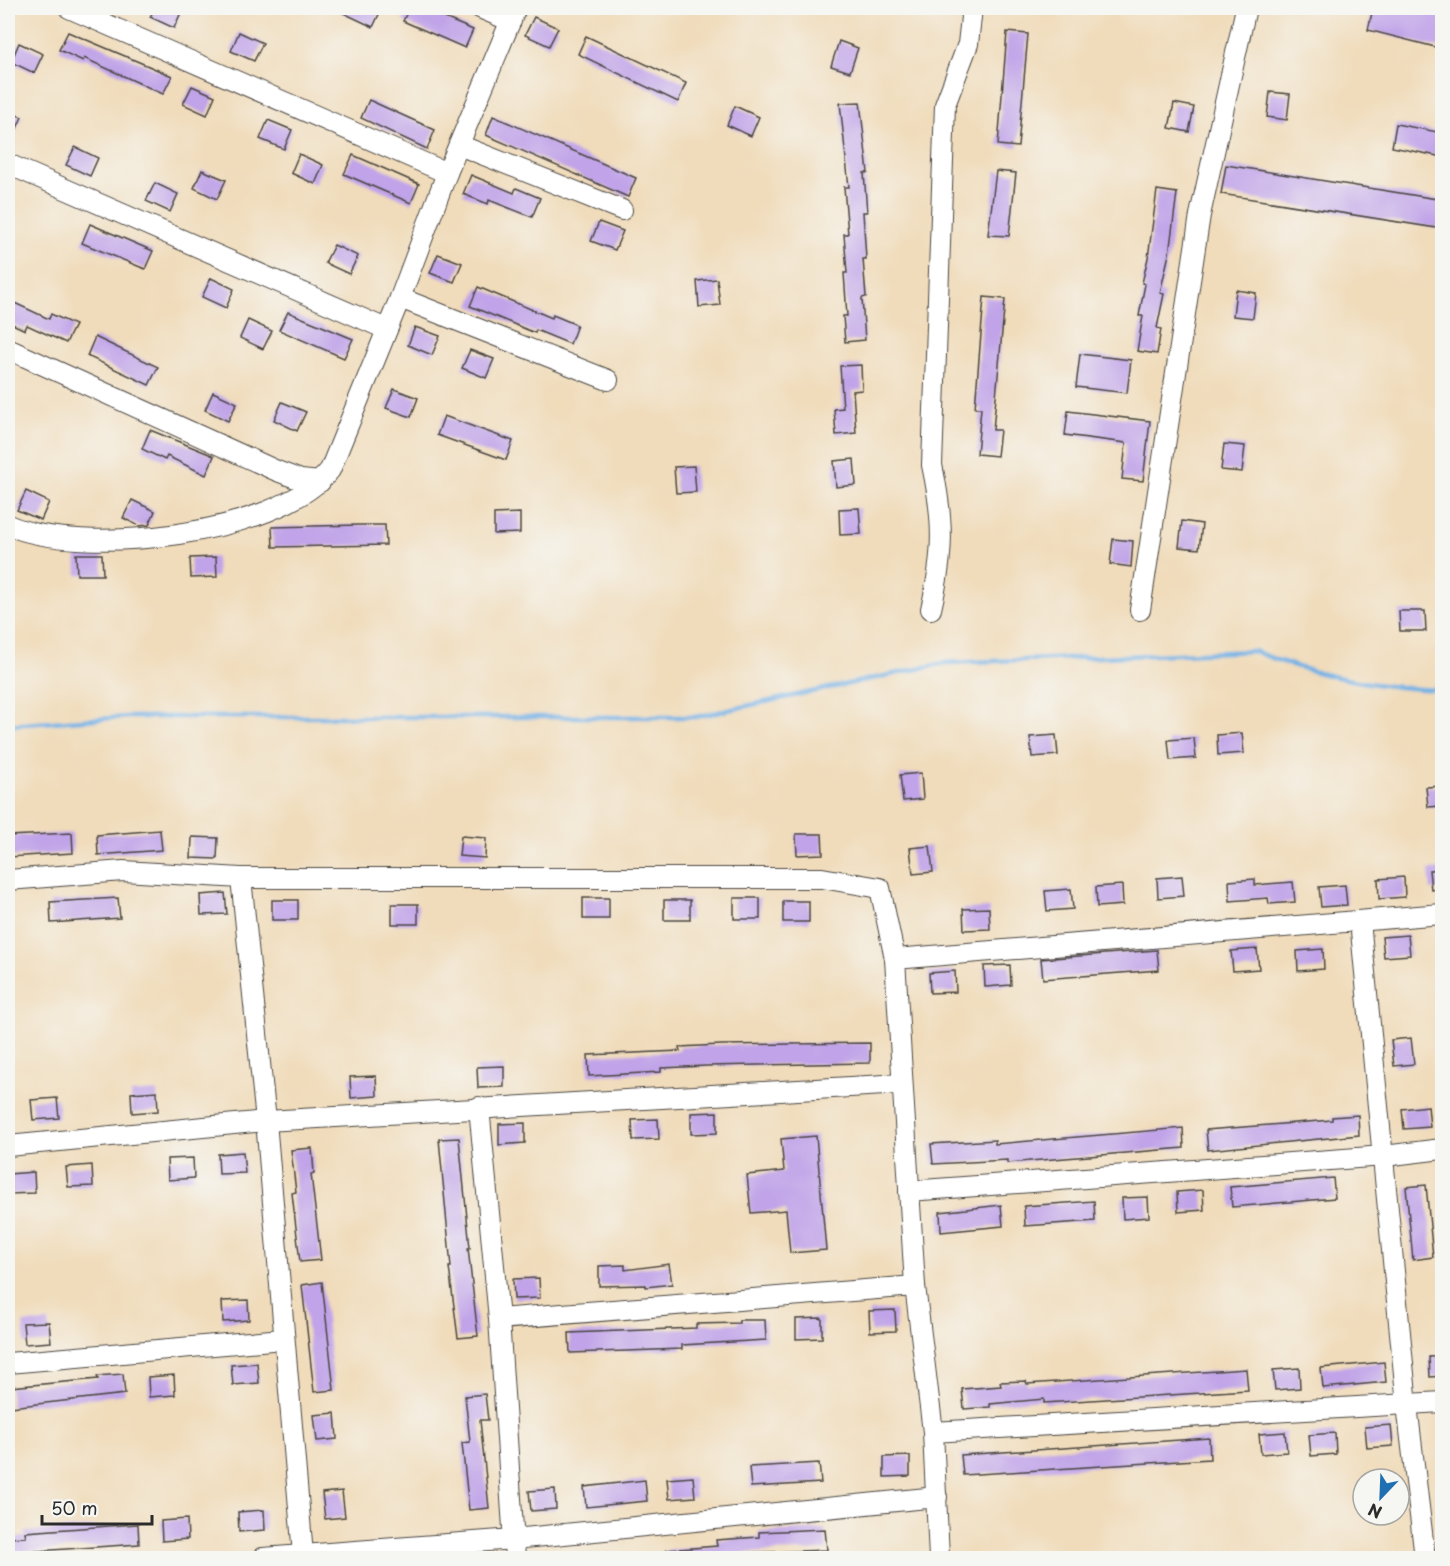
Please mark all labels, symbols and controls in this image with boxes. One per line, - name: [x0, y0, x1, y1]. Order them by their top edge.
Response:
- north arrow: [1351, 1467, 1411, 1527]
- scale bar: [42, 1488, 152, 1526]
- text: 50 m: [51, 1494, 98, 1521]
- text: N: [1364, 1498, 1385, 1525]

